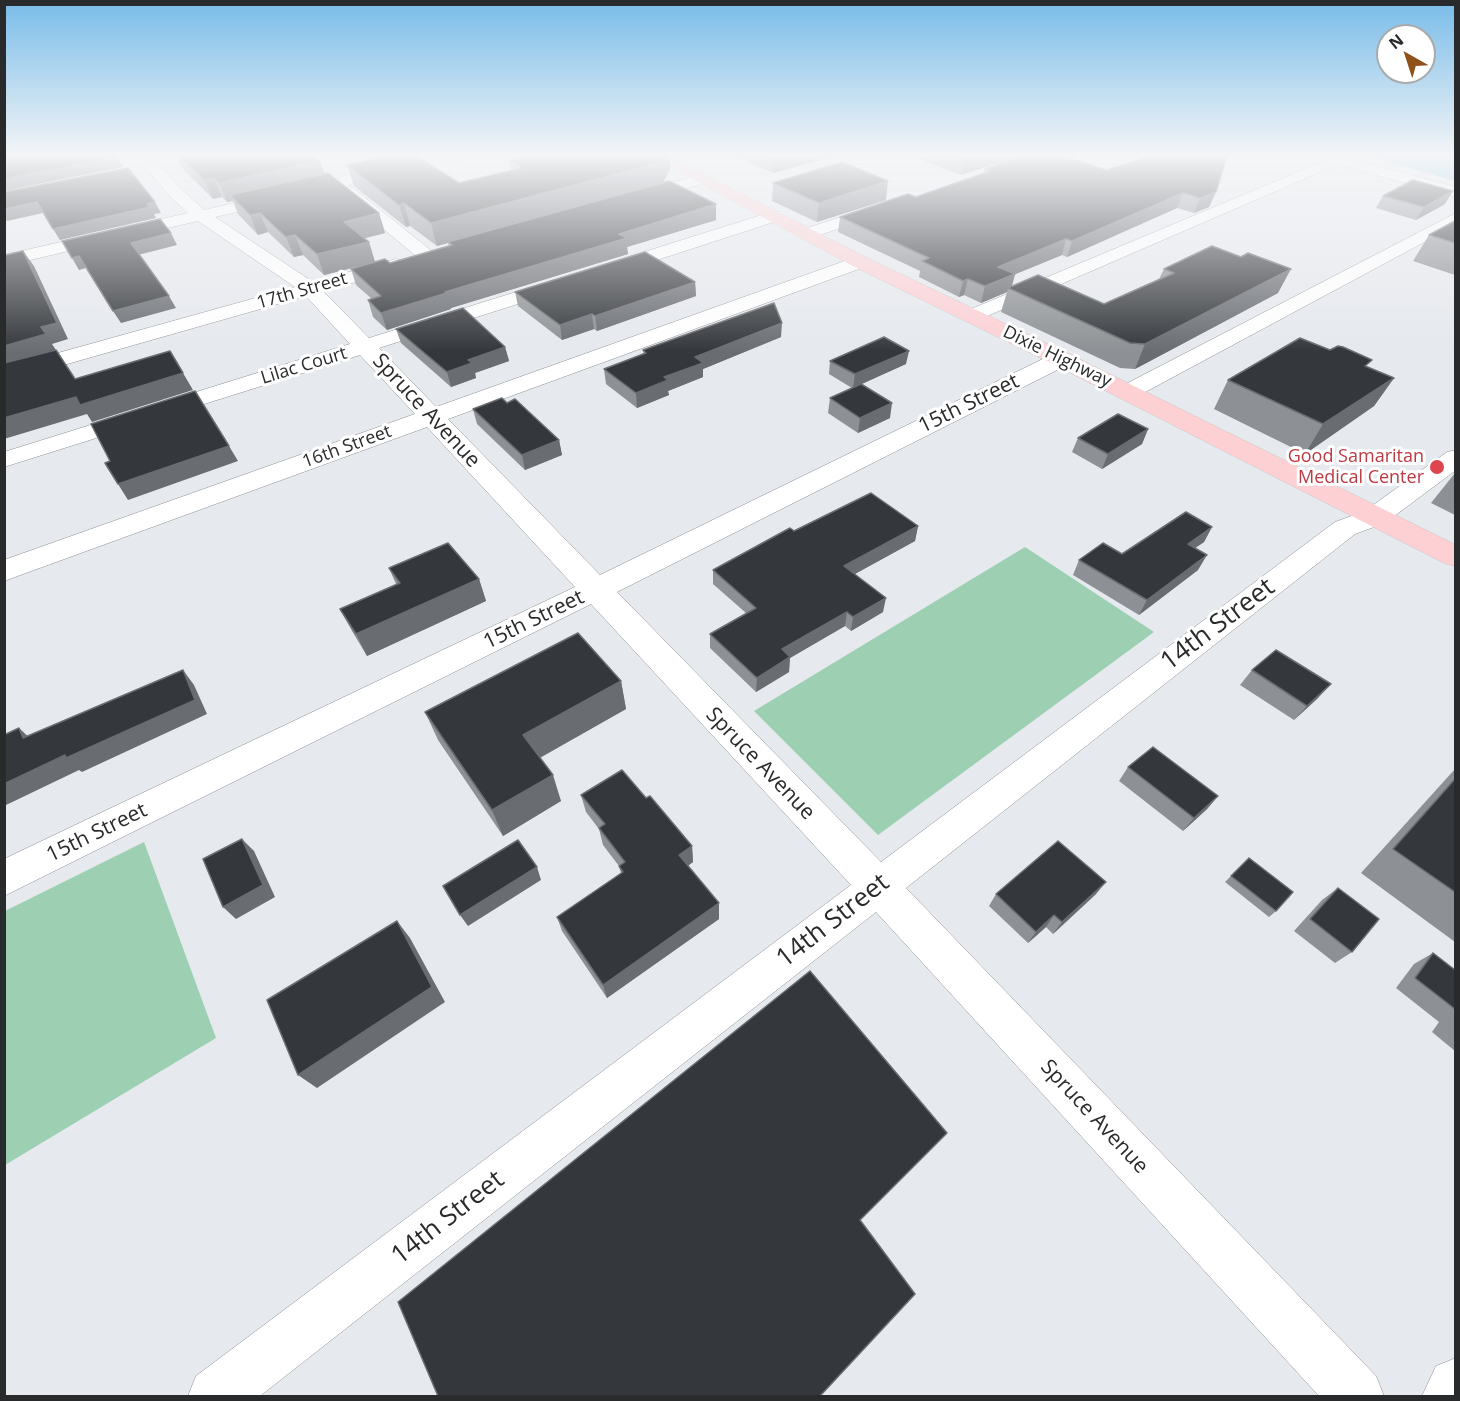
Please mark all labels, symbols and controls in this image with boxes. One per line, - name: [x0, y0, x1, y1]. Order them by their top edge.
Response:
- north arrow: [1376, 24, 1436, 84]
- text: N: [1384, 29, 1408, 54]
- street label: 17th Street: [254, 268, 350, 314]
- street label: Dixie Highway: [999, 321, 1115, 393]
- street label: Lilac Court: [258, 343, 350, 389]
- street label: Spruce Avenue: [367, 349, 485, 473]
- street label: 15th Street: [915, 369, 1023, 439]
- street label: 16th Street: [300, 421, 394, 473]
- place label: Good Samaritan Medical Center: [1288, 446, 1424, 488]
- marker: Good Samaritan Medical Center: [1428, 458, 1446, 476]
- street label: 14th Street: [1155, 572, 1281, 678]
- street label: 15th Street: [480, 585, 588, 655]
- street label: Spruce Avenue: [700, 703, 820, 825]
- street label: 15th Street: [43, 798, 151, 868]
- street label: 14th Street: [770, 867, 896, 975]
- street label: Spruce Avenue: [1035, 1055, 1153, 1179]
- street label: 14th Street: [385, 1164, 511, 1272]

